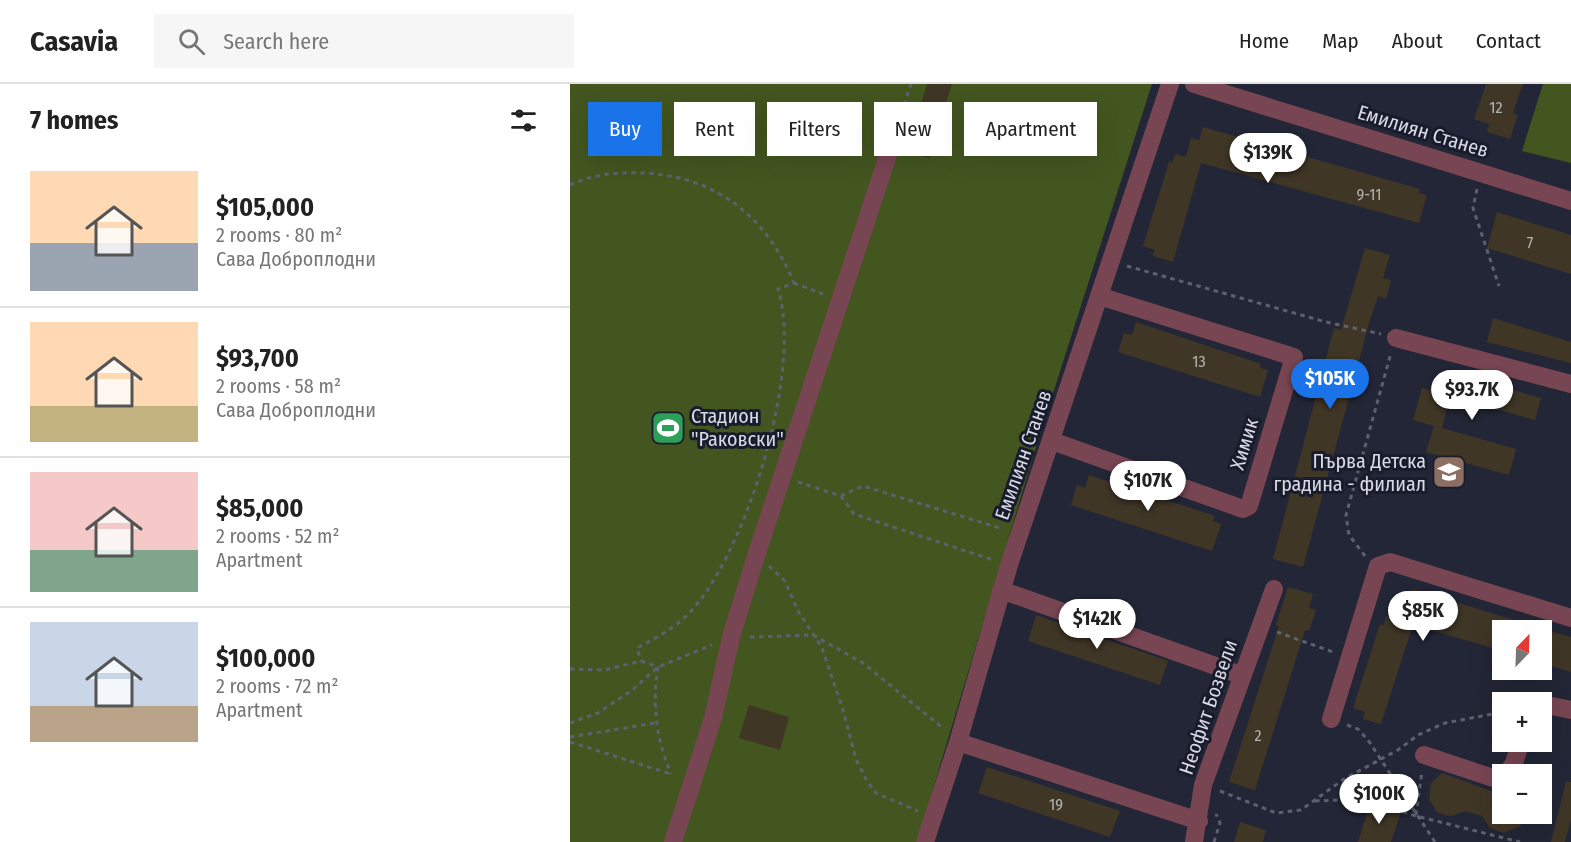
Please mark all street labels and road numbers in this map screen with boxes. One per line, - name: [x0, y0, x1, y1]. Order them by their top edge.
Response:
- street label: Емилиян Станев: [1355, 100, 1491, 162]
- street label: Емилиян Станев: [990, 387, 1056, 523]
- street label: Химик: [1225, 415, 1263, 473]
- street label: Неофит Бозвели: [1174, 636, 1242, 778]

